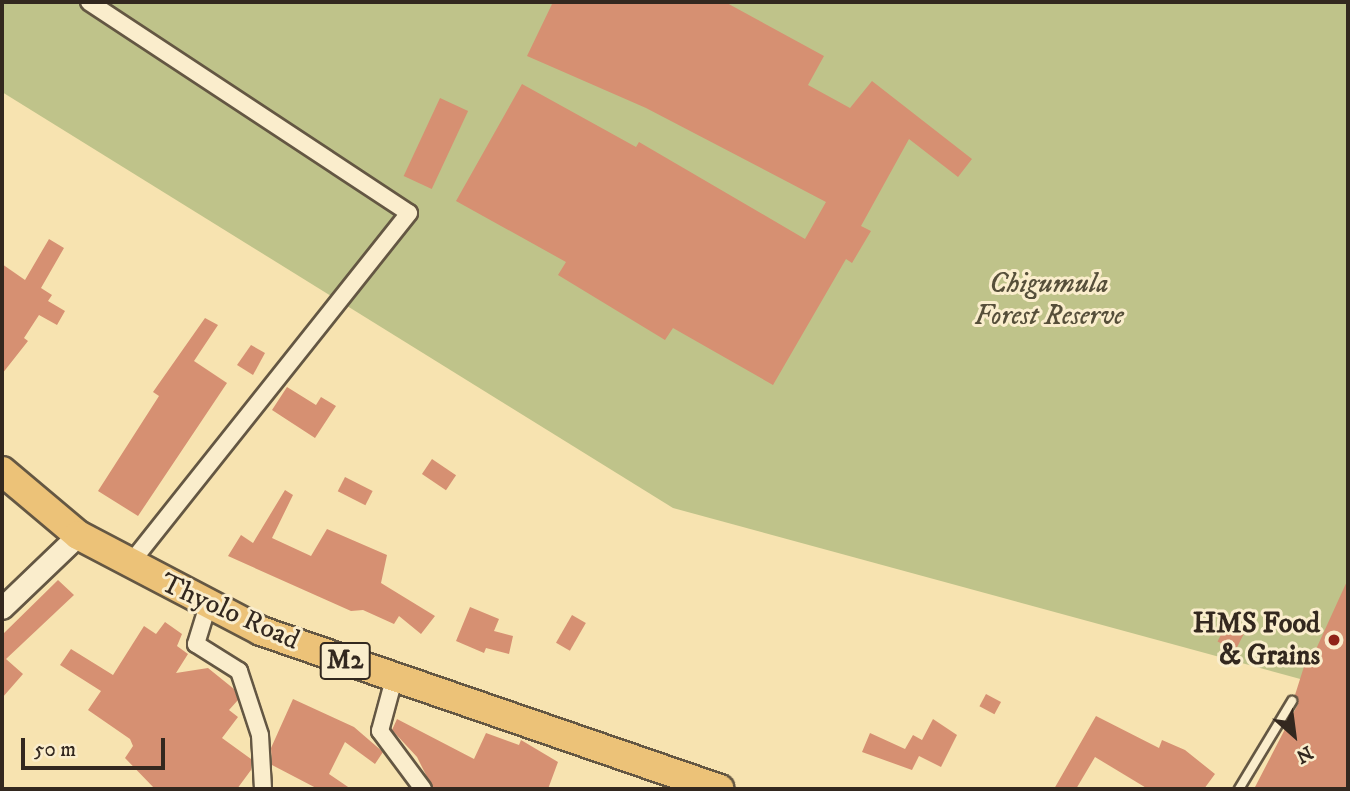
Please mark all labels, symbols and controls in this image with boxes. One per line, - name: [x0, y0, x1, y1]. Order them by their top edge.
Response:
- park label: Chigumula Forest Reserve: [974, 267, 1124, 333]
- street label: Thyolo Road: [155, 566, 305, 658]
- place label: HMS Food & Grains: [1193, 607, 1320, 673]
- marker: HMS Food & Grains: [1326, 632, 1342, 648]
- road number: M2: [319, 638, 371, 684]
- north arrow: [1259, 700, 1329, 770]
- scale bar: [24, 724, 168, 768]
- text: 50 m: [34, 737, 76, 763]
- text: N: [1292, 740, 1316, 768]

